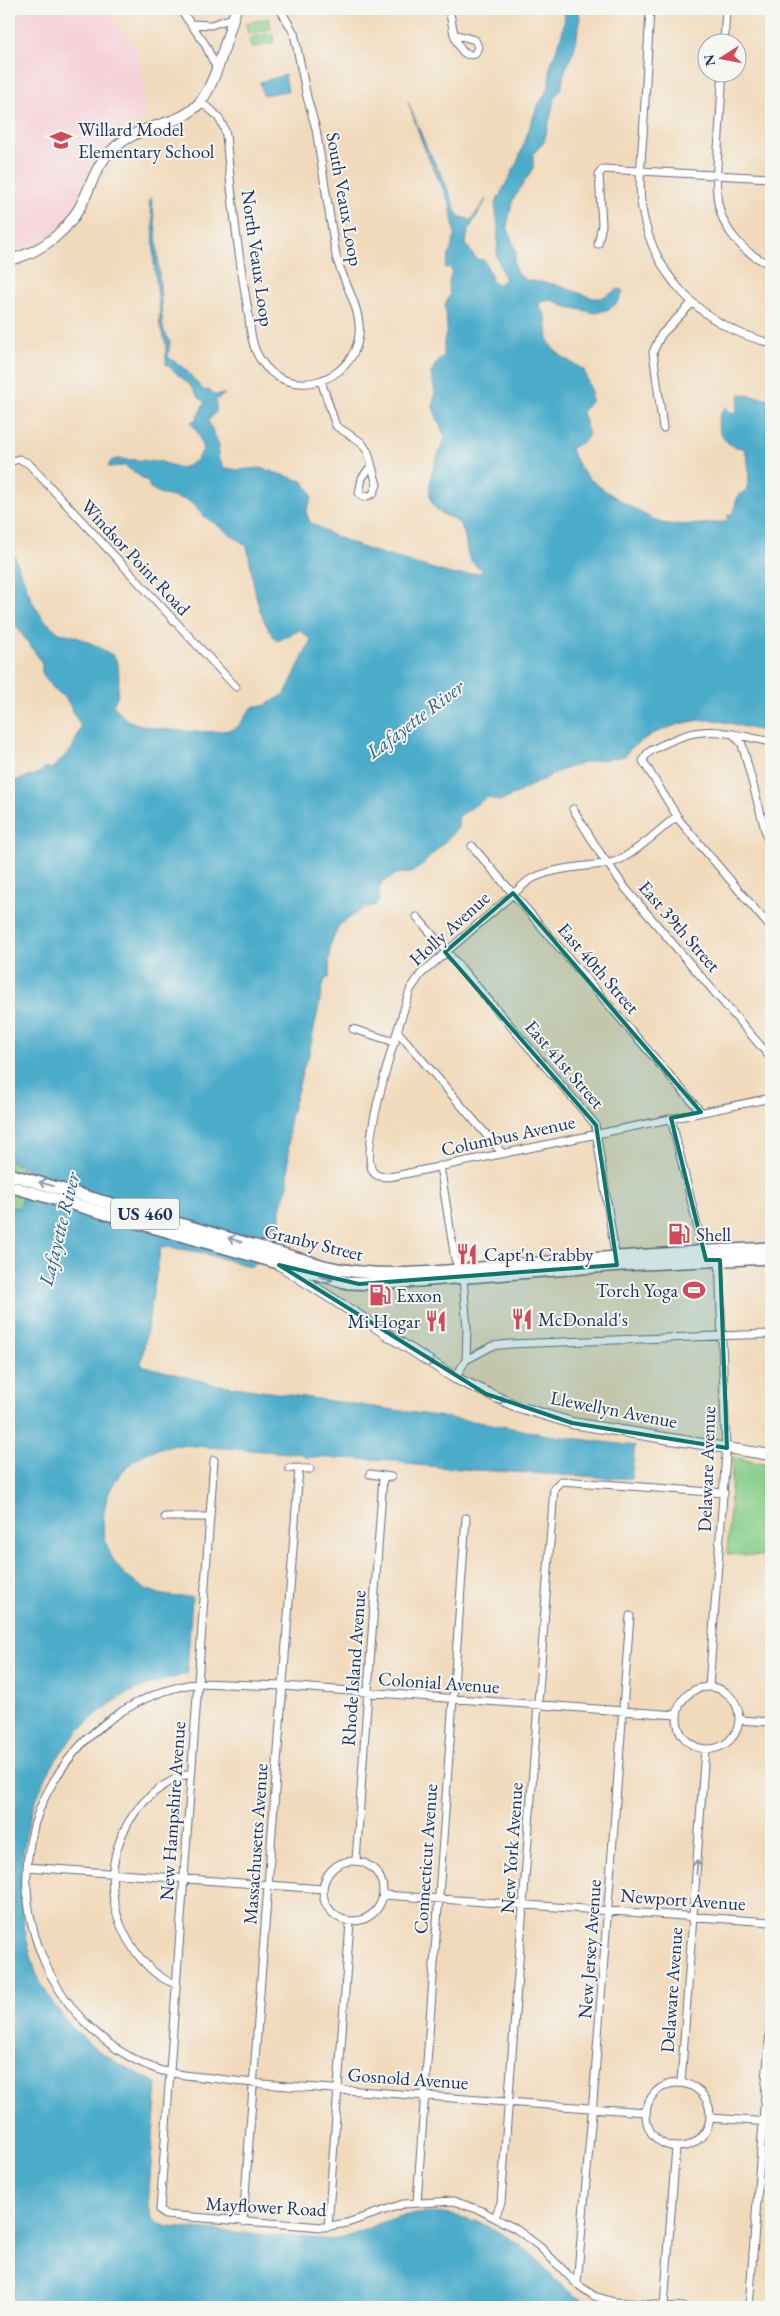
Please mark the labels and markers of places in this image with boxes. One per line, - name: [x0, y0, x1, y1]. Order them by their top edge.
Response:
- place label: Willard Model Elementary School: [78, 117, 215, 164]
- school or university icon: Willard Model Elementary School: [48, 127, 74, 153]
- fuel station icon: Shell: [666, 1221, 692, 1247]
- place label: Shell: [696, 1222, 732, 1247]
- restaurant icon: Capt'n Crabby: [454, 1241, 480, 1267]
- place label: Capt'n Crabby: [484, 1242, 594, 1267]
- sports icon: Torch Yoga: [681, 1277, 707, 1303]
- place label: Torch Yoga: [596, 1278, 678, 1303]
- fuel station icon: Exxon: [367, 1282, 393, 1308]
- place label: Exxon: [396, 1283, 442, 1308]
- restaurant icon: McDonald's: [509, 1306, 535, 1332]
- place label: McDonald's: [538, 1307, 628, 1332]
- restaurant icon: Mi Hogar: [423, 1308, 449, 1334]
- place label: Mi Hogar: [347, 1309, 421, 1334]

